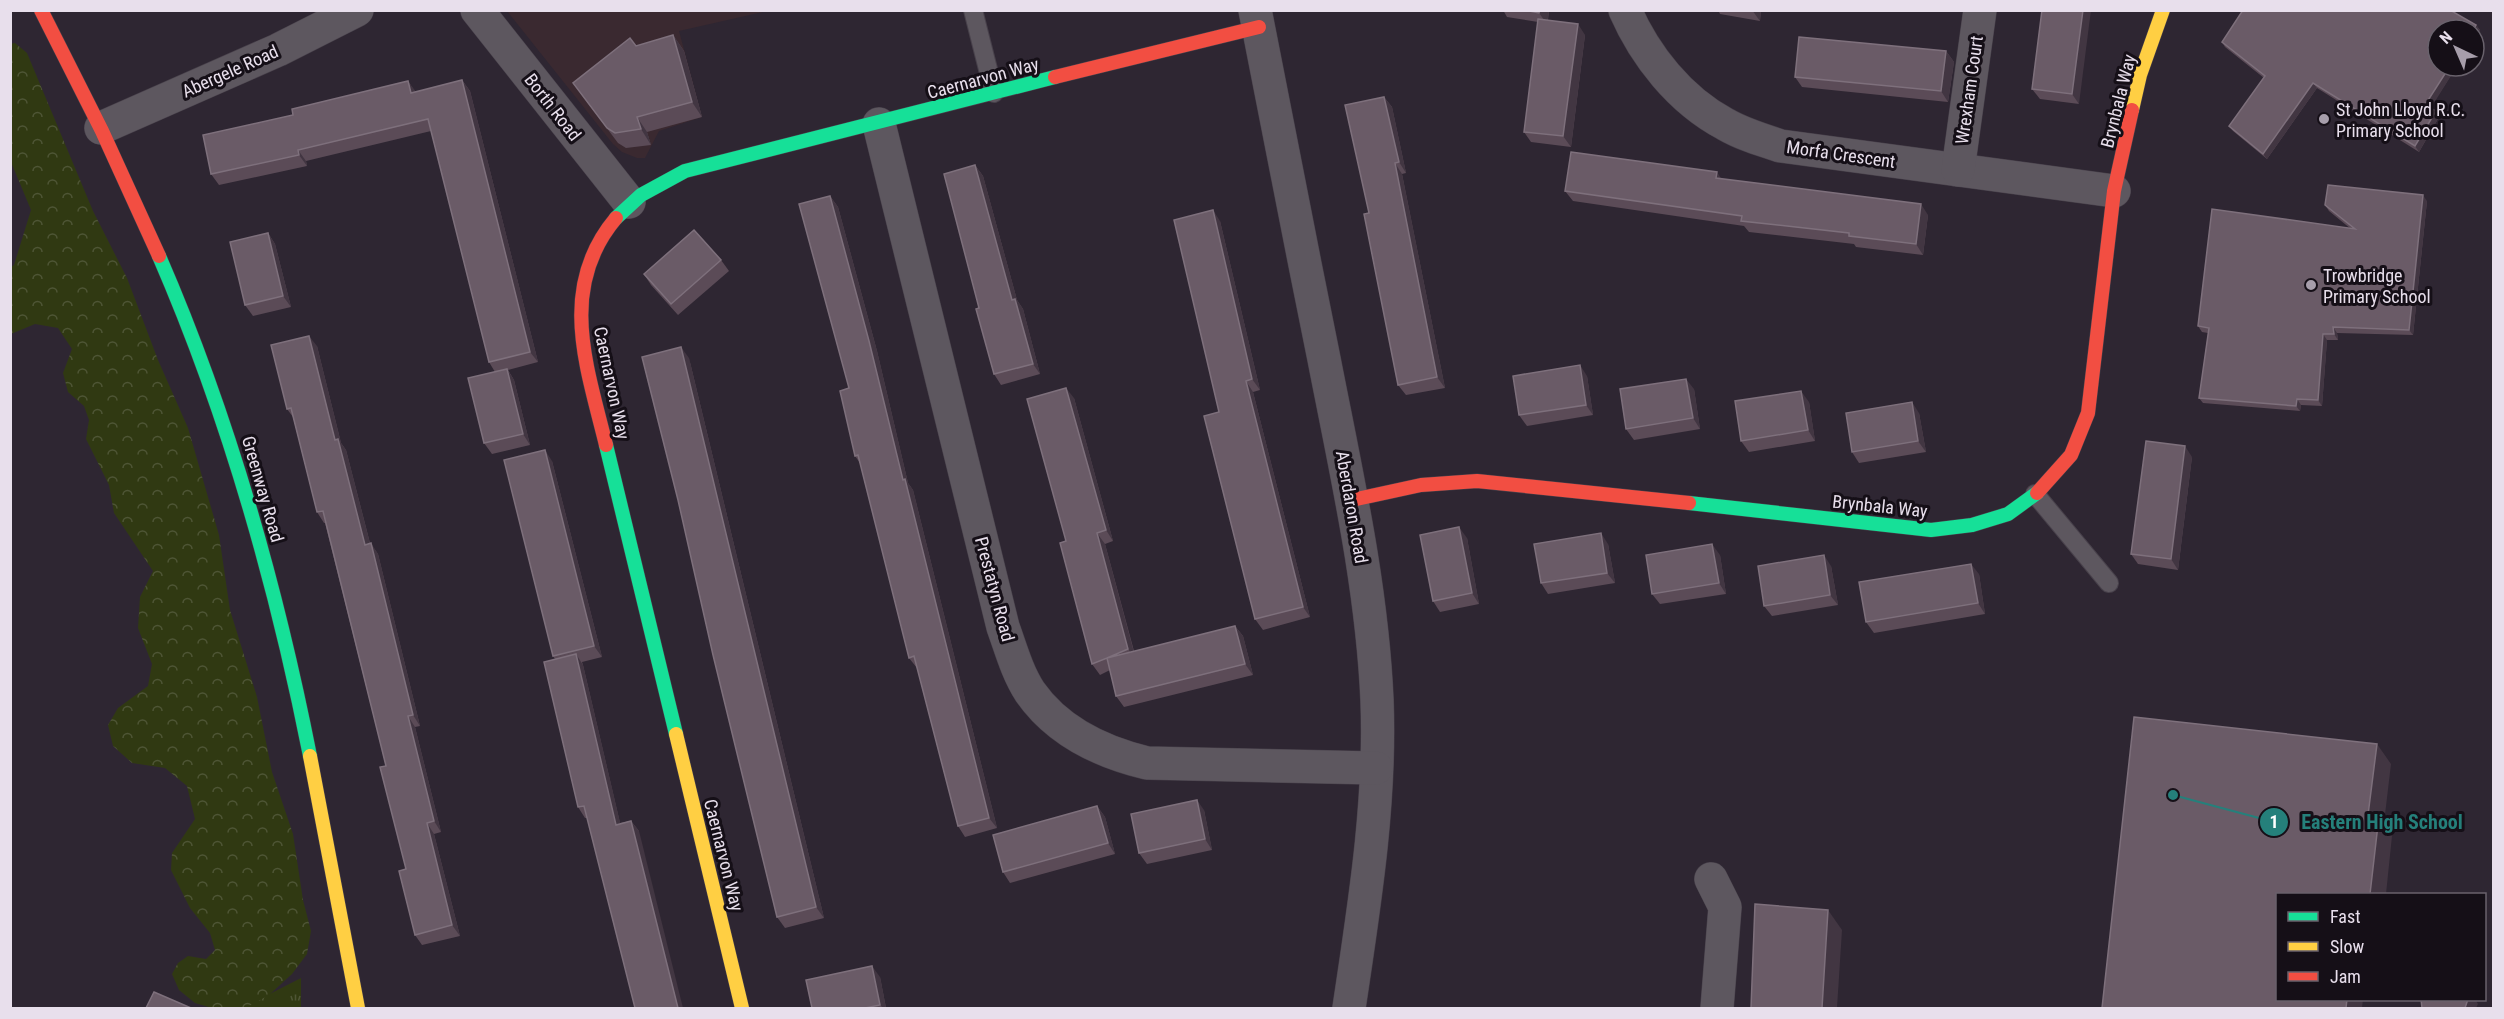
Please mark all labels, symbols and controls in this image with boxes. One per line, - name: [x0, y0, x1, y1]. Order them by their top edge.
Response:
- north arrow: [2426, 18, 2486, 78]
- text: N: [2436, 27, 2456, 48]
- street label: Wrexham Court: [1951, 34, 1987, 146]
- street label: Abergele Road: [179, 40, 281, 102]
- street label: Brynbala Way: [2096, 52, 2140, 150]
- street label: Caernarvon Way: [925, 53, 1042, 103]
- street label: Borth Road: [520, 69, 586, 145]
- place label: St John Lloyd R.C. Primary School: [2336, 99, 2465, 141]
- marker: St John Lloyd R.C. Primary School: [2317, 112, 2331, 126]
- street label: Morfa Crescent: [1785, 136, 1897, 172]
- place label: Trowbridge Primary School: [2323, 265, 2431, 307]
- marker: Trowbridge Primary School: [2304, 278, 2318, 292]
- street label: Caernarvon Way: [590, 325, 634, 442]
- street label: Greenway Road: [238, 433, 288, 545]
- street label: Aberdaron Road: [1332, 449, 1372, 565]
- street label: Brynbala Way: [1831, 491, 1929, 521]
- street label: Prestatyn Road: [971, 534, 1019, 644]
- street label: Caernarvon Way: [700, 797, 748, 914]
- callout: Eastern High School: [2259, 803, 2475, 841]
- text: Eastern High School: [2301, 810, 2463, 834]
- text: 1: [2269, 811, 2279, 832]
- legend: [2276, 893, 2486, 1001]
- text: Fast: [2330, 906, 2361, 927]
- text: Slow: [2330, 936, 2365, 957]
- text: Jam: [2330, 966, 2361, 987]

